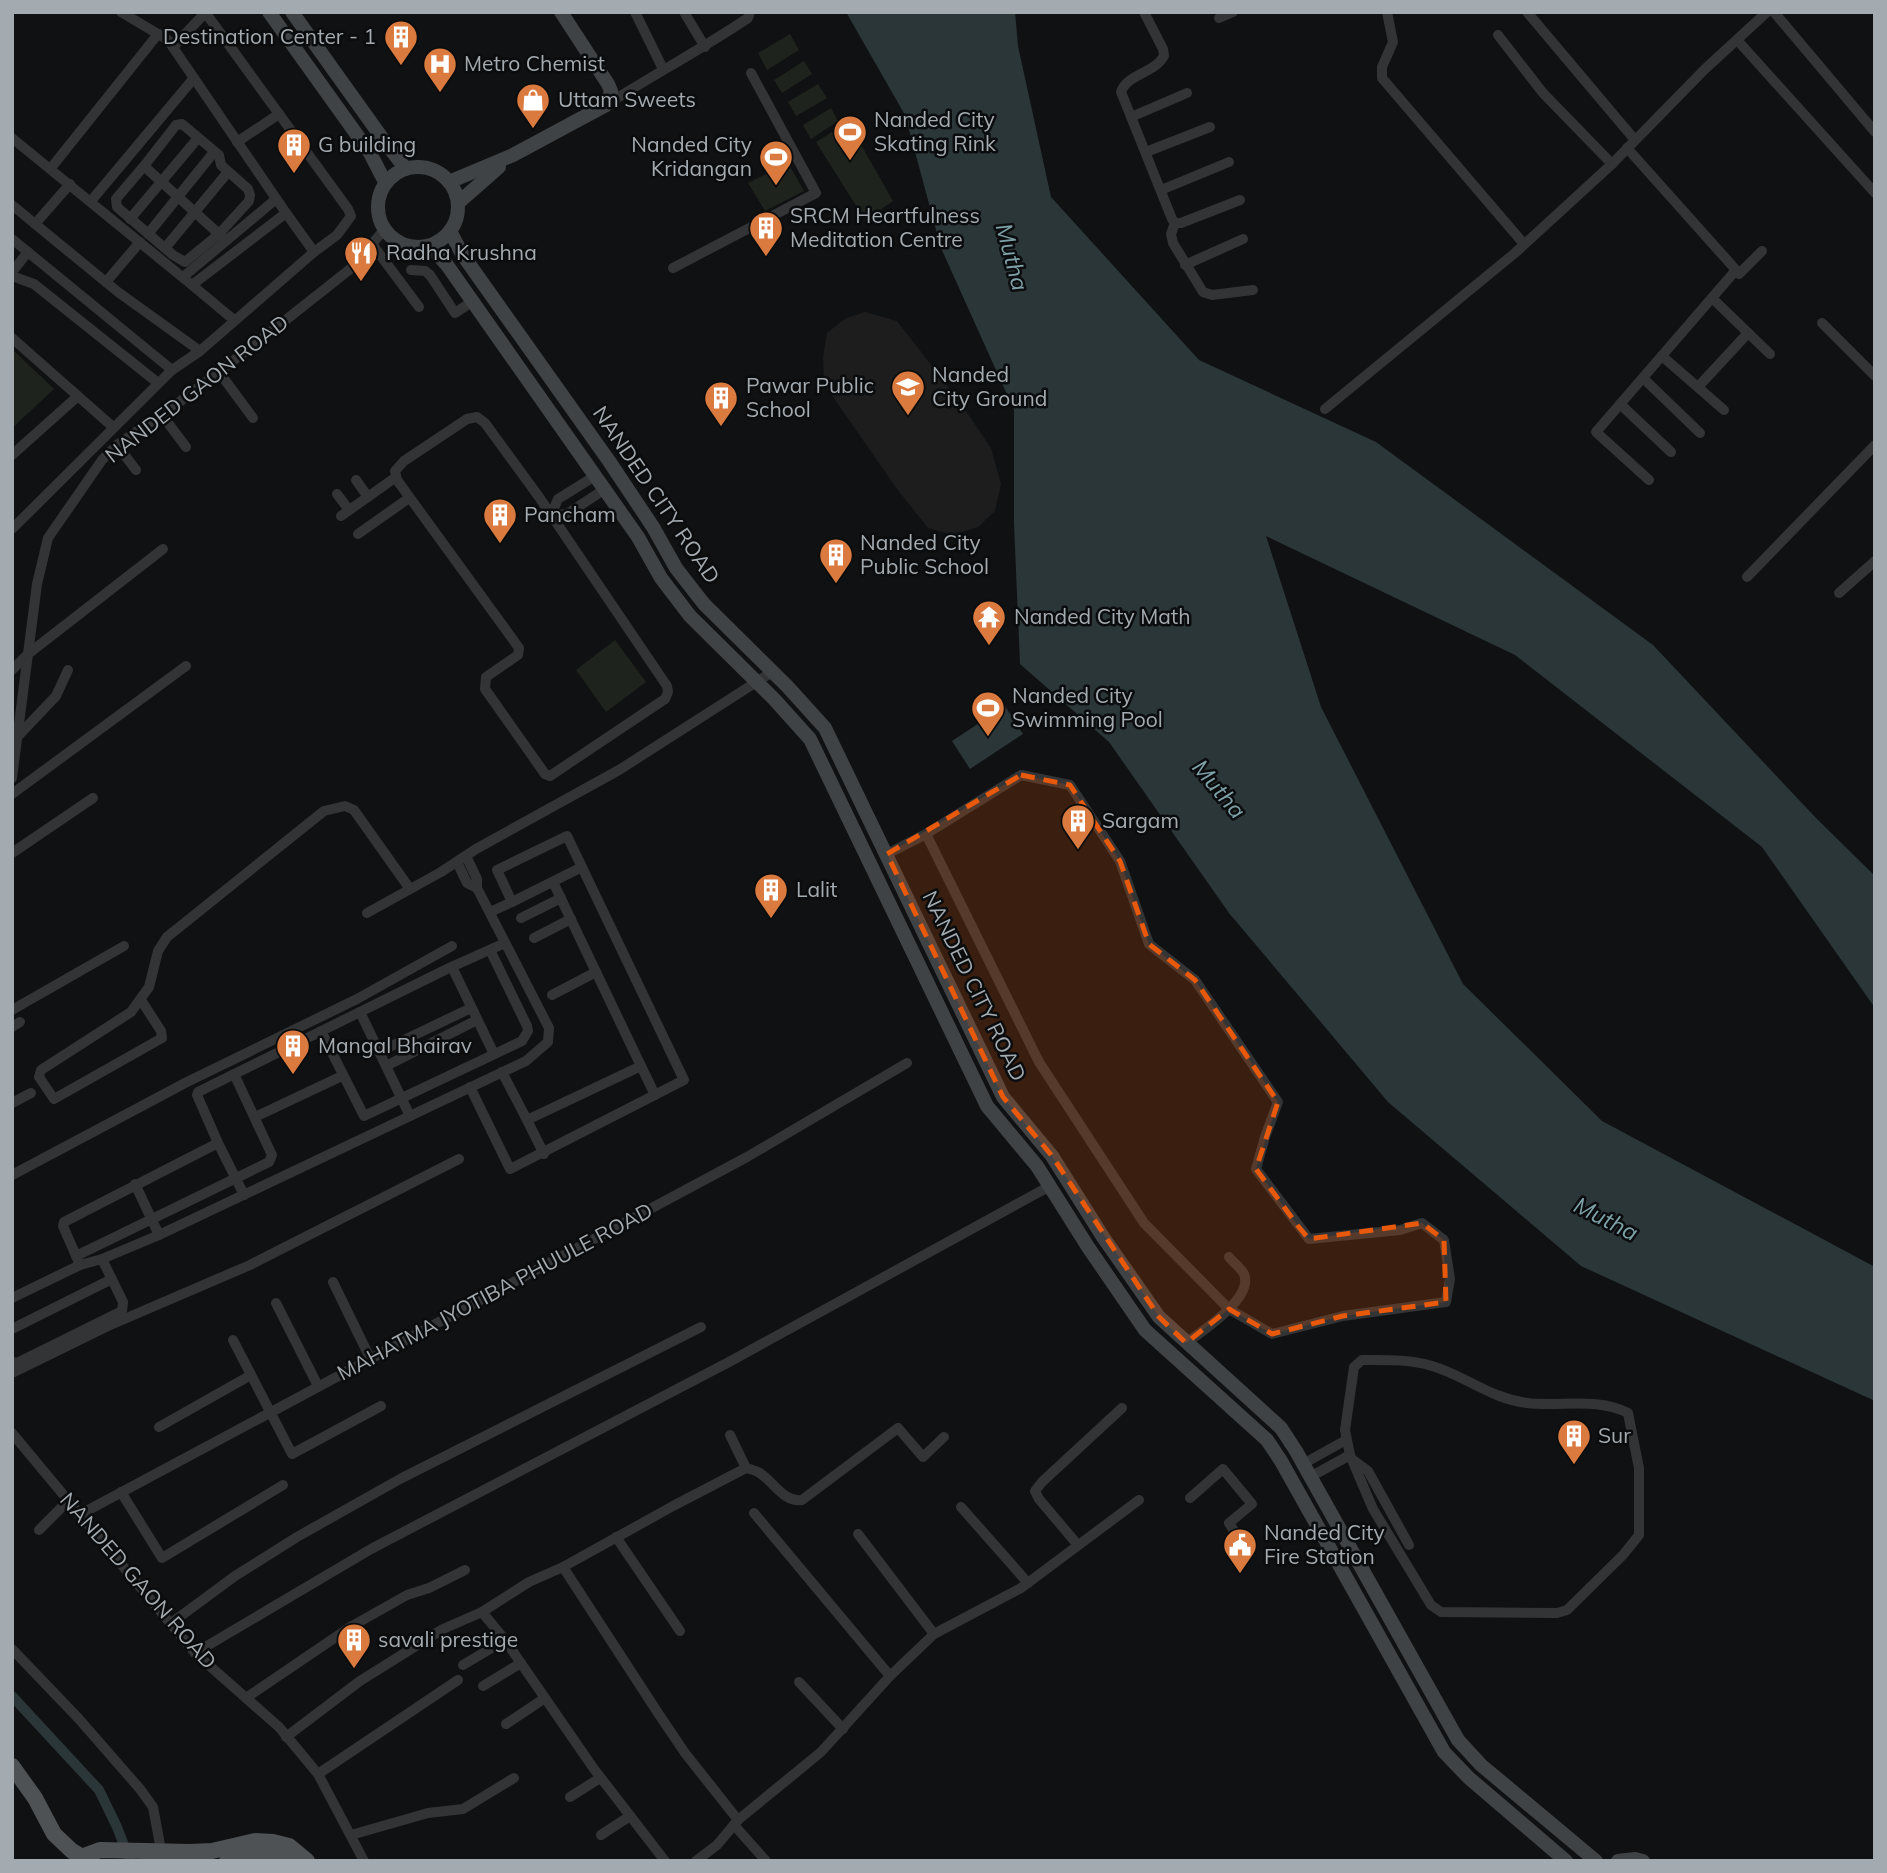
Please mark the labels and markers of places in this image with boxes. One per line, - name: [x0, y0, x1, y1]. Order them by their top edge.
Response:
- building icon: Destination Center - 1: [382, 18, 420, 67]
- place label: Destination Center - 1: [163, 23, 376, 49]
- hospital icon: Metro Chemist: [421, 45, 459, 94]
- place label: Metro Chemist: [464, 50, 605, 76]
- shop icon: Uttam Sweets: [514, 81, 552, 130]
- place label: Uttam Sweets: [558, 86, 696, 112]
- place label: Nanded City Skating Rink: [874, 106, 996, 156]
- sports icon: Nanded City Skating Rink: [831, 113, 869, 162]
- building icon: G building: [275, 126, 313, 175]
- place label: G building: [318, 131, 416, 157]
- place label: Nanded City Kridangan: [631, 131, 752, 181]
- sports icon: Nanded City Kridangan: [757, 138, 795, 187]
- place label: SRCM Heartfulness Meditation Centre: [790, 202, 980, 252]
- building icon: SRCM Heartfulness Meditation Centre: [747, 209, 785, 258]
- restaurant icon: Radha Krushna: [342, 234, 380, 283]
- place label: Radha Krushna: [386, 239, 537, 265]
- place label: Nanded City Ground: [932, 361, 1047, 411]
- school or university icon: Nanded City Ground: [889, 368, 927, 417]
- place label: Pawar Public School: [746, 372, 874, 422]
- building icon: Pawar Public School: [702, 379, 740, 428]
- building icon: Pancham: [481, 496, 519, 545]
- place label: Pancham: [524, 501, 616, 527]
- place label: Nanded City Public School: [860, 529, 989, 579]
- building icon: Nanded City Public School: [817, 536, 855, 585]
- temple icon: Nanded City Math: [970, 598, 1008, 647]
- place label: Nanded City Math: [1014, 603, 1190, 629]
- place label: Nanded City Swimming Pool: [1012, 682, 1163, 732]
- sports icon: Nanded City Swimming Pool: [969, 689, 1007, 738]
- building icon: Sargam: [1059, 802, 1097, 851]
- place label: Sargam: [1102, 807, 1179, 833]
- building icon: Lalit: [752, 871, 790, 920]
- place label: Lalit: [796, 876, 837, 902]
- building icon: Mangal Bhairav: [274, 1027, 312, 1076]
- place label: Mangal Bhairav: [318, 1032, 472, 1058]
- building icon: Sur: [1555, 1417, 1593, 1466]
- place label: Sur: [1598, 1422, 1631, 1448]
- place label: Nanded City Fire Station: [1264, 1519, 1385, 1569]
- public building icon: Nanded City Fire Station: [1221, 1526, 1259, 1575]
- building icon: savali prestige: [335, 1621, 373, 1670]
- place label: savali prestige: [378, 1626, 518, 1652]

